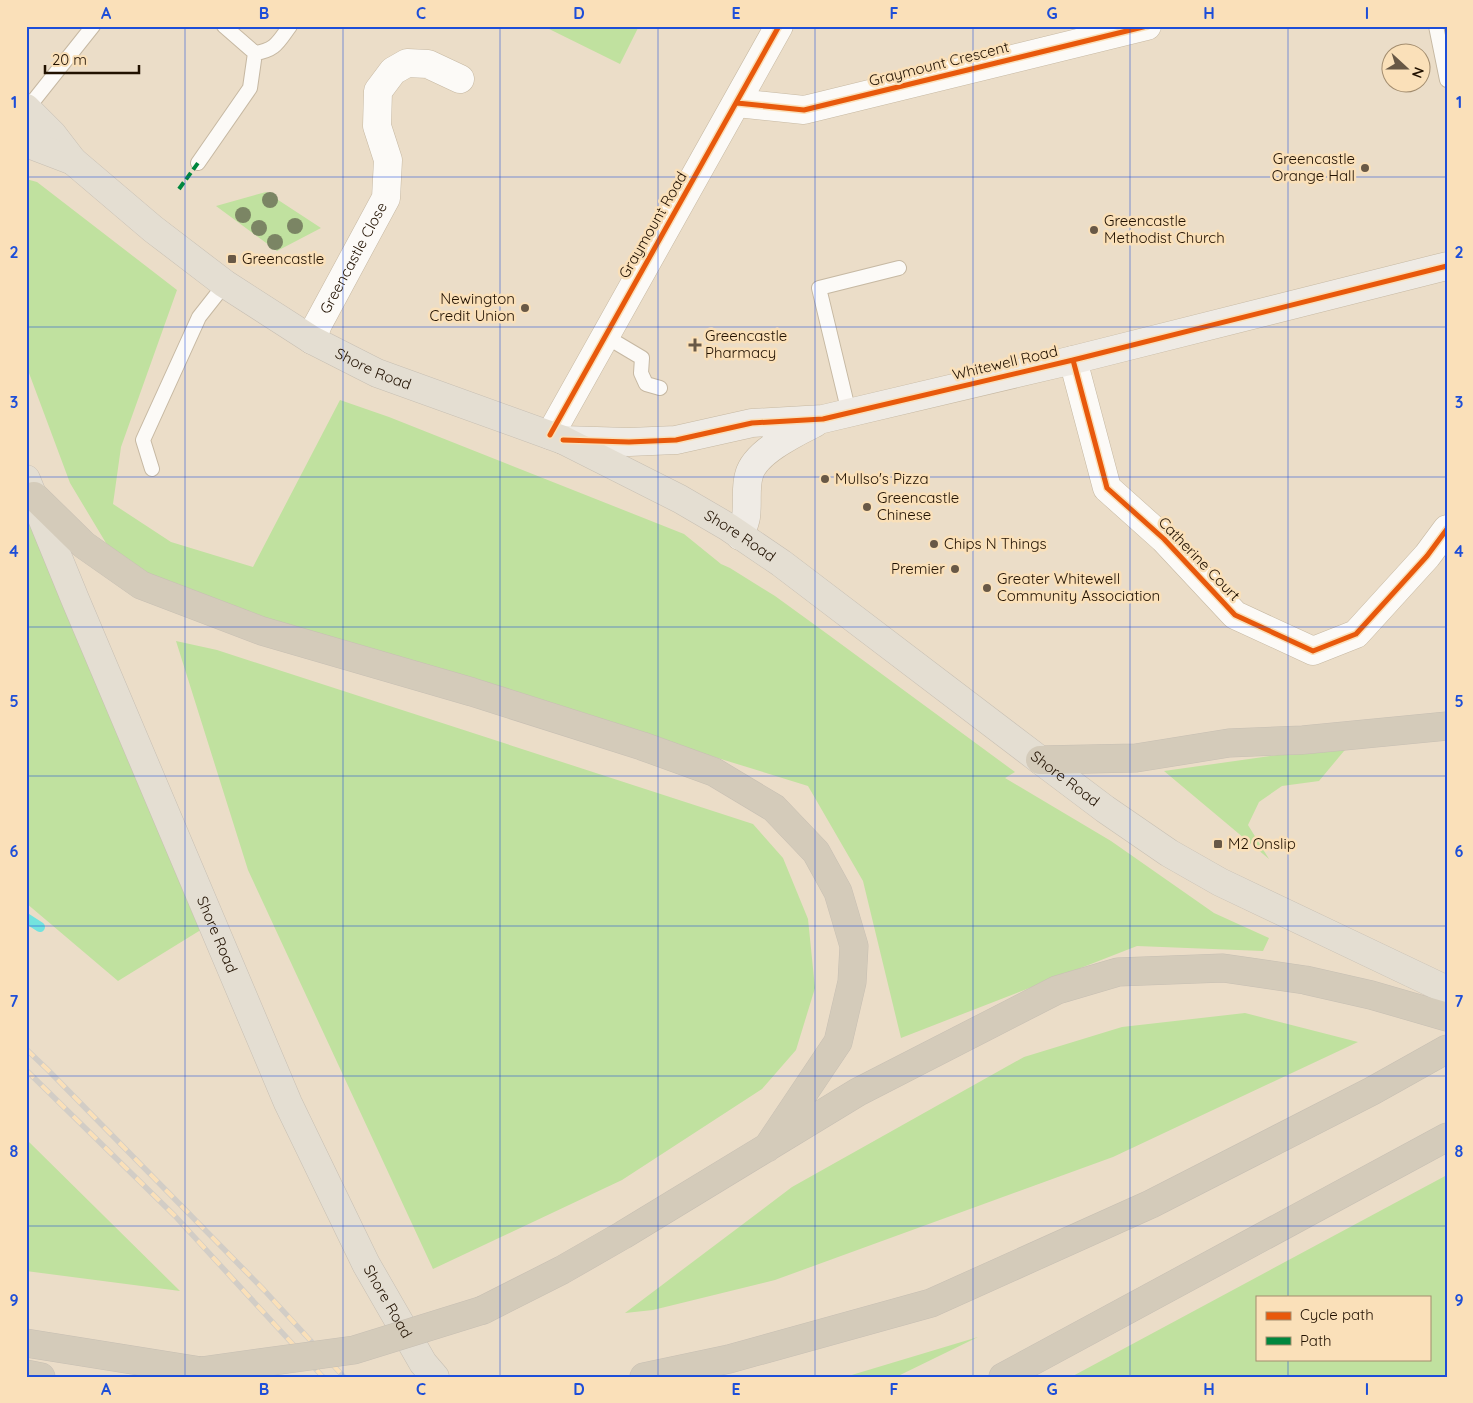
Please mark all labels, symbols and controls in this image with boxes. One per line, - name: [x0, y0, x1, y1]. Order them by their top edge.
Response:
- text: A: [101, 3, 112, 23]
- text: B: [259, 3, 269, 23]
- text: C: [416, 3, 426, 23]
- text: D: [573, 3, 585, 23]
- text: E: [731, 3, 741, 23]
- text: F: [890, 3, 899, 23]
- text: G: [1046, 3, 1058, 23]
- text: H: [1203, 3, 1215, 23]
- text: I: [1365, 3, 1369, 23]
- street label: Graymount Crescent: [867, 37, 1011, 90]
- scale bar: [45, 42, 139, 74]
- north arrow: [1380, 42, 1430, 92]
- text: 20 m: [52, 50, 87, 69]
- text: N: [1408, 65, 1428, 81]
- text: 1: [11, 92, 17, 112]
- text: 1: [1456, 92, 1462, 112]
- place label: Greencastle Orange Hall: [1272, 149, 1355, 185]
- marker: Greencastle Orange Hall: [1359, 162, 1371, 174]
- street label: Graymount Road: [614, 168, 691, 281]
- street label: Greencastle Close: [315, 199, 391, 317]
- place label: Greencastle Methodist Church: [1104, 211, 1225, 247]
- marker: Greencastle Methodist Church: [1088, 224, 1100, 236]
- text: 2: [9, 242, 19, 262]
- text: 2: [1454, 242, 1464, 262]
- place label: Greencastle: [242, 249, 324, 268]
- marker: Greencastle: [226, 253, 238, 265]
- place label: Newington Credit Union: [429, 289, 515, 325]
- marker: Newington Credit Union: [519, 302, 531, 314]
- place label: Greencastle Pharmacy: [705, 326, 787, 362]
- marker: Greencastle Pharmacy: [689, 339, 701, 351]
- street label: Whitewell Road: [950, 341, 1059, 384]
- street label: Shore Road: [332, 343, 414, 394]
- text: 3: [10, 392, 18, 412]
- text: 3: [1455, 392, 1463, 412]
- place label: Mullso's Pizza: [835, 469, 929, 488]
- marker: Mullso's Pizza: [819, 473, 831, 485]
- place label: Greencastle Chinese: [877, 488, 959, 524]
- marker: Greencastle Chinese: [861, 501, 873, 513]
- street label: Shore Road: [701, 505, 779, 566]
- street label: Catherine Court: [1155, 513, 1244, 605]
- place label: Chips N Things: [944, 534, 1046, 553]
- marker: Chips N Things: [928, 538, 940, 550]
- text: 4: [9, 541, 19, 561]
- text: 4: [1454, 541, 1464, 561]
- place label: Premier: [891, 559, 945, 578]
- marker: Premier: [949, 563, 961, 575]
- place label: Greater Whitewell Community Association: [997, 569, 1160, 605]
- marker: Greater Whitewell Community Association: [981, 582, 993, 594]
- text: 5: [9, 691, 19, 711]
- text: 5: [1454, 691, 1464, 711]
- street label: Shore Road: [1027, 746, 1103, 810]
- place label: M2 Onslip: [1228, 834, 1296, 853]
- marker: M2 Onslip: [1212, 838, 1224, 850]
- text: 6: [10, 841, 19, 861]
- text: 6: [1455, 841, 1464, 861]
- street label: Shore Road: [193, 893, 242, 976]
- text: 7: [10, 991, 19, 1011]
- text: 7: [1455, 991, 1464, 1011]
- text: 8: [10, 1141, 19, 1161]
- text: 8: [1455, 1141, 1464, 1161]
- street label: Shore Road: [360, 1261, 417, 1341]
- text: 9: [9, 1290, 19, 1310]
- text: 9: [1454, 1290, 1464, 1310]
- legend: [1256, 1296, 1430, 1360]
- text: Cycle path: [1300, 1305, 1374, 1324]
- text: Path: [1300, 1331, 1332, 1350]
- text: A: [101, 1379, 112, 1399]
- text: B: [259, 1379, 269, 1399]
- text: C: [416, 1379, 426, 1399]
- text: D: [573, 1379, 585, 1399]
- text: E: [731, 1379, 741, 1399]
- text: F: [890, 1379, 899, 1399]
- text: G: [1046, 1379, 1058, 1399]
- text: H: [1203, 1379, 1215, 1399]
- text: I: [1365, 1379, 1369, 1399]

